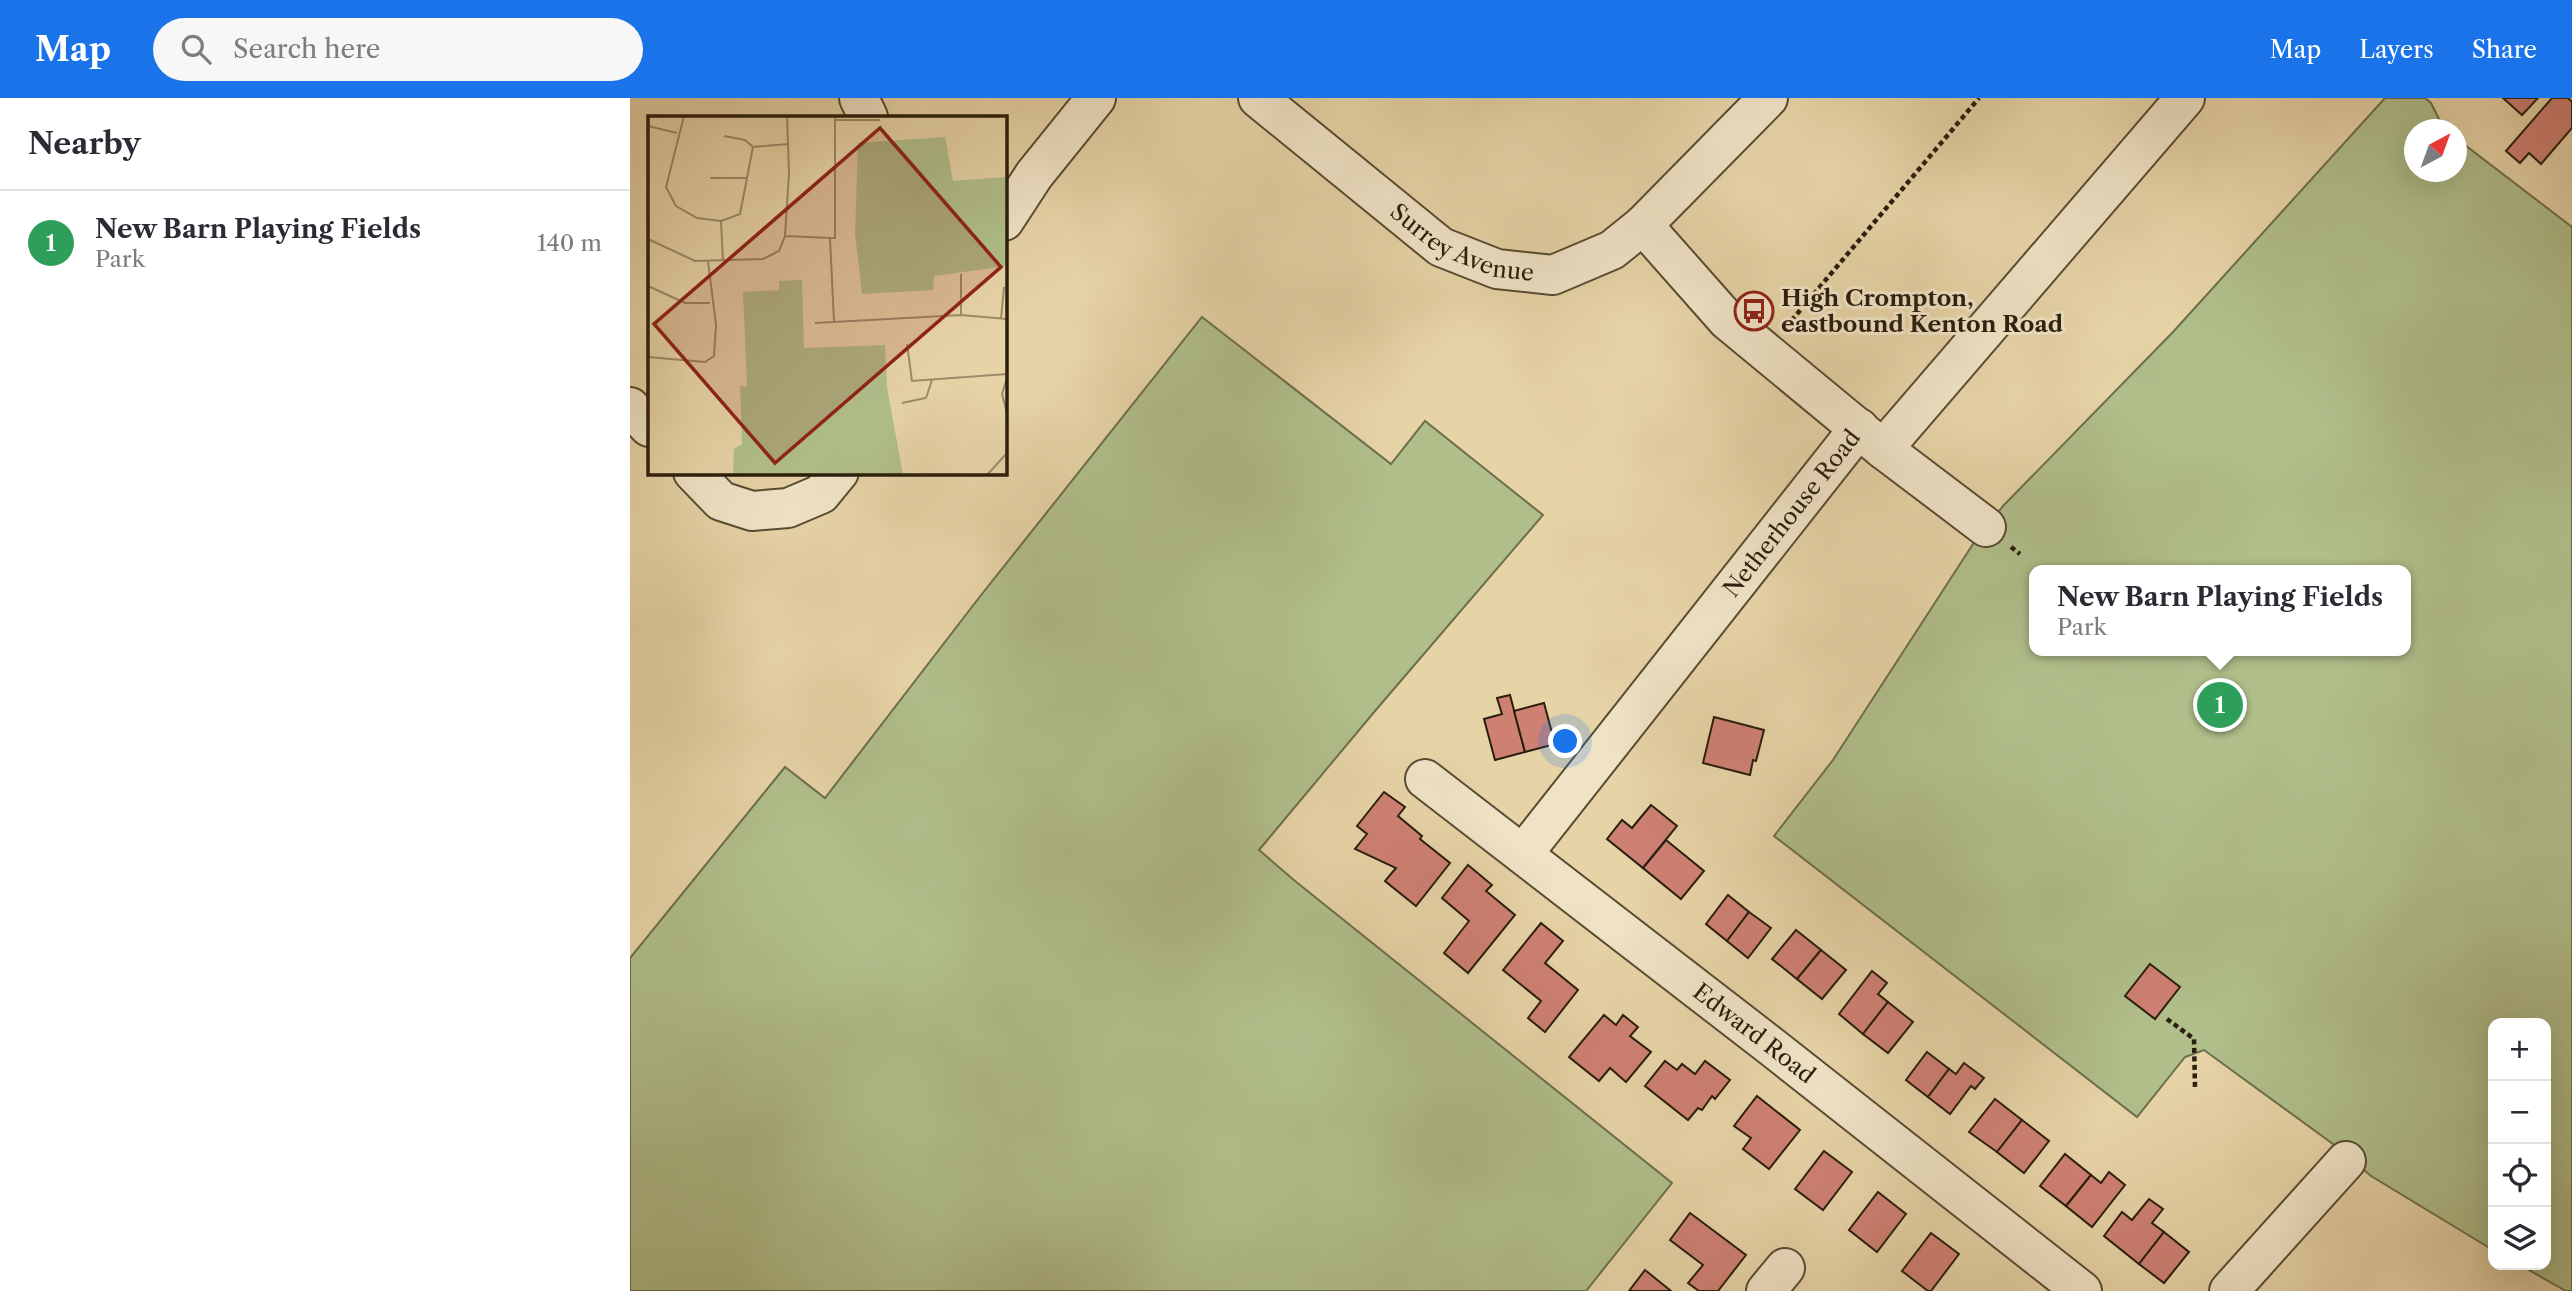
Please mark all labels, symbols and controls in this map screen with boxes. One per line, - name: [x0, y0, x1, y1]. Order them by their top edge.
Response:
- search box: [153, 18, 643, 81]
- text: Map: [35, 29, 111, 70]
- icon: search: [177, 30, 215, 68]
- text: Search here: [233, 33, 380, 65]
- text: Map: [2270, 35, 2321, 64]
- text: Layers: [2359, 35, 2434, 64]
- text: Share: [2472, 35, 2537, 64]
- inset map: [648, 116, 1006, 474]
- north arrow: [2404, 119, 2467, 182]
- text: Nearby: [28, 125, 141, 162]
- street label: Surrey Avenue: [1385, 197, 1535, 287]
- text: New Barn Playing Fields: [95, 213, 421, 245]
- text: 1: [46, 229, 56, 257]
- text: 140 m: [537, 229, 602, 257]
- text: Park: [95, 245, 145, 273]
- place label: High Crompton, eastbound Kenton Road: [1781, 284, 2064, 338]
- bus stop icon: High Crompton, eastbound Kenton Road: [1733, 290, 1775, 332]
- street label: Netherhouse Road: [1717, 424, 1866, 602]
- popup: [2029, 565, 2411, 656]
- text: New Barn Playing Fields: [2057, 581, 2383, 613]
- text: Park: [2057, 613, 2107, 641]
- pin: 1: [2197, 679, 2243, 731]
- your location: [1548, 724, 1582, 758]
- street label: Edward Road: [1688, 977, 1821, 1089]
- map controls: [2488, 1018, 2551, 1270]
- button: +: [2488, 1018, 2551, 1081]
- button: −: [2488, 1081, 2551, 1144]
- button: locate: [2488, 1144, 2551, 1207]
- button: layers: [2488, 1207, 2551, 1270]

